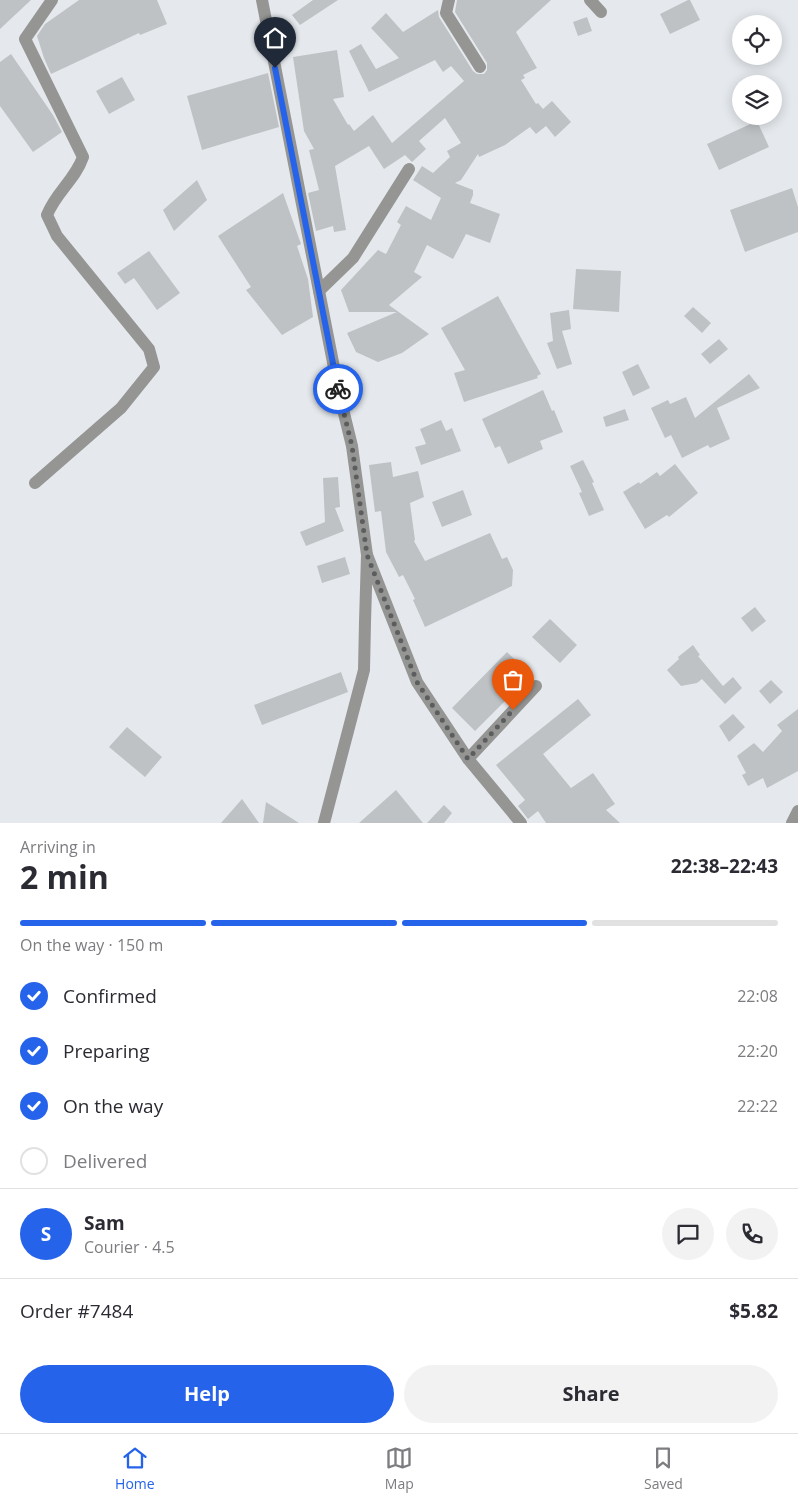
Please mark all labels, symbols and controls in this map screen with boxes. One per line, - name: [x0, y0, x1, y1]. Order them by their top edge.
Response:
- map controls: [732, 15, 782, 125]
- button: locate: [732, 15, 782, 65]
- pin: [254, 17, 296, 68]
- icon: home: [261, 24, 289, 52]
- button: layers: [732, 75, 782, 125]
- courier: [313, 364, 363, 414]
- icon: bike: [324, 375, 352, 403]
- pin: [492, 659, 534, 710]
- icon: bag: [499, 666, 527, 694]
- text: Arriving in: [20, 836, 96, 858]
- text: 22:38–22:43: [671, 853, 778, 879]
- text: 2 min: [20, 855, 109, 898]
- text: On the way · 150 m: [20, 934, 163, 956]
- icon: check: [20, 982, 48, 1010]
- text: Confirmed: [63, 983, 157, 1009]
- text: 22:08: [737, 985, 778, 1007]
- icon: check: [20, 1037, 48, 1065]
- text: Preparing: [63, 1038, 150, 1064]
- text: 22:20: [737, 1040, 778, 1062]
- icon: check: [20, 1092, 48, 1120]
- text: On the way: [63, 1093, 163, 1119]
- text: 22:22: [737, 1095, 778, 1117]
- text: Delivered: [63, 1148, 147, 1174]
- button: chat: [662, 1208, 714, 1260]
- button: phone: [726, 1208, 778, 1260]
- text: Sam: [84, 1210, 125, 1236]
- text: S: [41, 1221, 51, 1247]
- text: Courier · 4.5: [84, 1236, 175, 1258]
- text: Order #7484: [20, 1298, 133, 1324]
- text: $5.82: [729, 1298, 778, 1324]
- button: Help: [20, 1365, 394, 1423]
- button: Share: [404, 1365, 778, 1423]
- tab: Home: [115, 1444, 155, 1493]
- tab: Map: [385, 1444, 414, 1493]
- tab: Saved: [644, 1444, 683, 1493]

